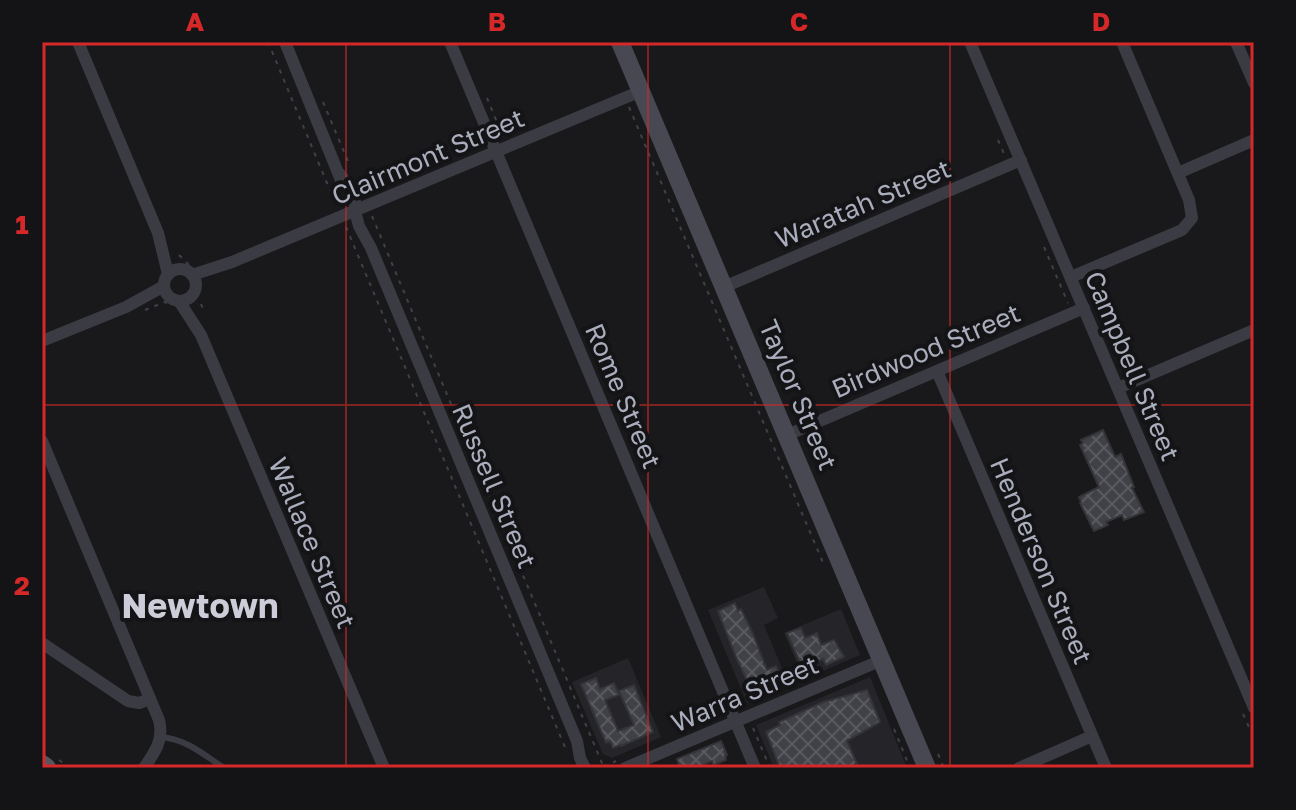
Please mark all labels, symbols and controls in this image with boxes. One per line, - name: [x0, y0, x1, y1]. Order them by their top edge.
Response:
- text: A: [186, 6, 205, 37]
- text: B: [488, 6, 506, 37]
- text: C: [790, 6, 808, 37]
- text: D: [1092, 6, 1110, 37]
- street label: Clairmont Street: [327, 102, 529, 211]
- street label: Waratah Street: [770, 153, 955, 254]
- text: 1: [15, 209, 29, 240]
- street label: Campbell Street: [1079, 267, 1186, 465]
- street label: Birdwood Street: [827, 297, 1025, 404]
- street label: Taylor Street: [753, 315, 844, 474]
- street label: Rome Street: [579, 319, 668, 473]
- street label: Russell Street: [446, 399, 543, 573]
- street label: Wallace Street: [263, 453, 362, 633]
- street label: Henderson Street: [984, 453, 1099, 669]
- text: 2: [14, 570, 30, 601]
- district label: Newtown: [121, 585, 279, 625]
- street label: Warra Street: [667, 649, 823, 738]

